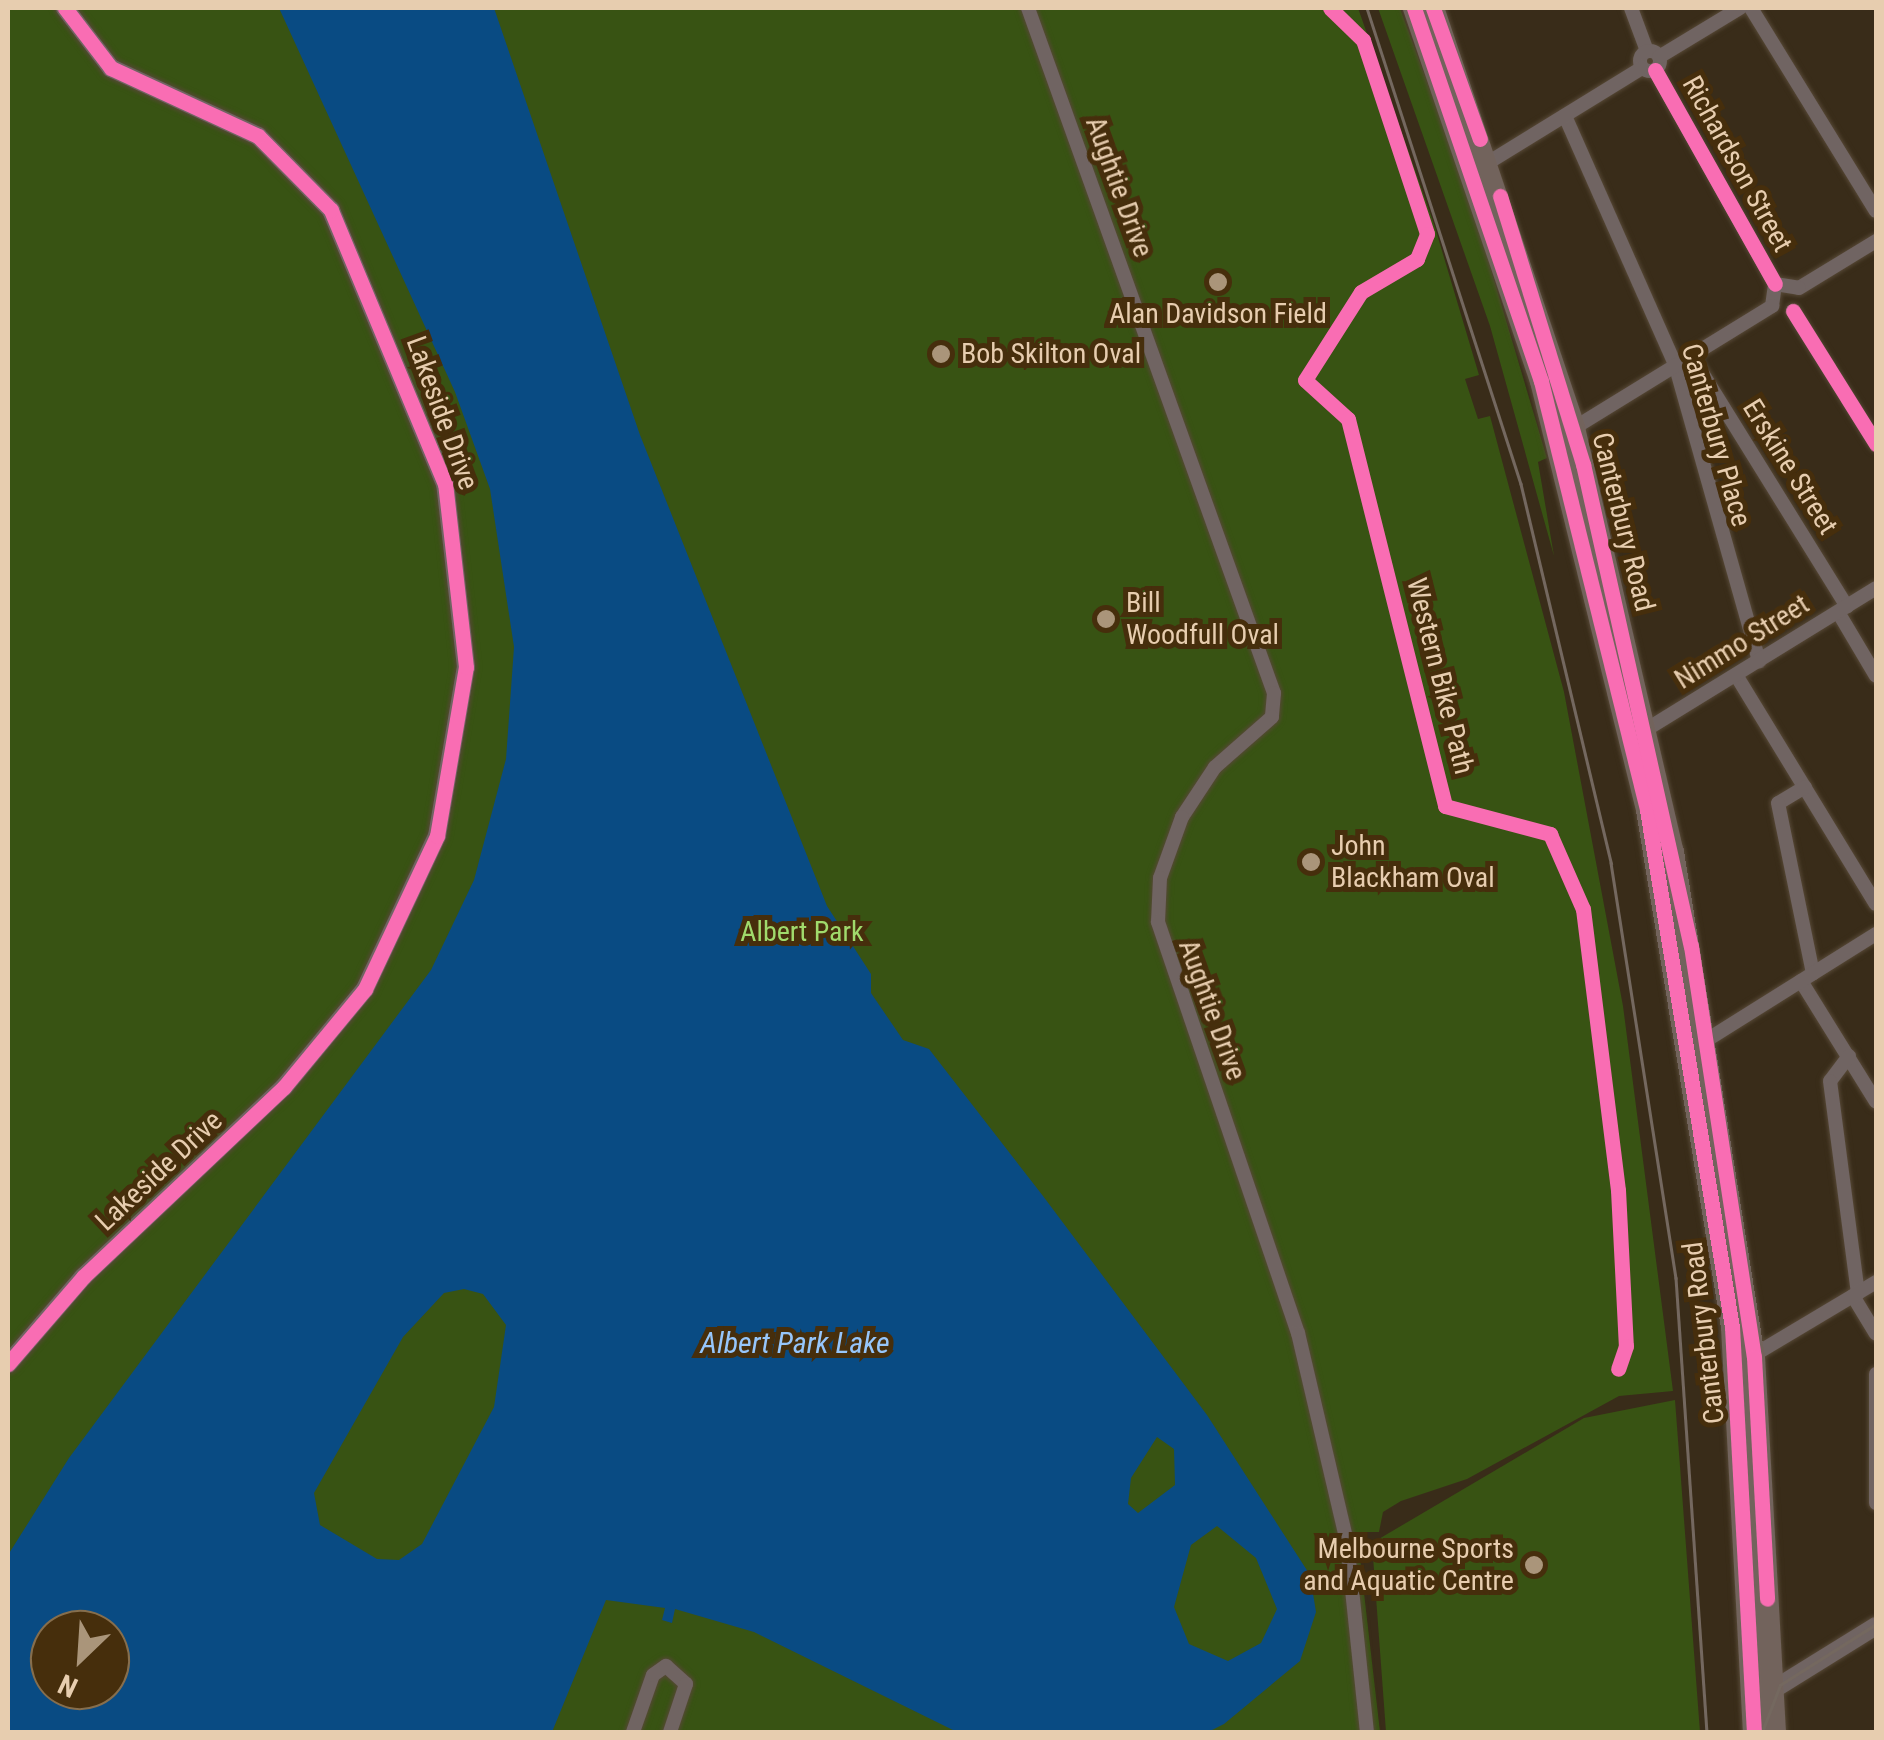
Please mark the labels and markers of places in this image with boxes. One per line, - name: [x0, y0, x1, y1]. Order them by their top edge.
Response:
- marker: Alan Davidson Field: [1207, 271, 1229, 293]
- place label: Alan Davidson Field: [1109, 297, 1327, 331]
- place label: Bob Skilton Oval: [961, 337, 1141, 371]
- marker: Bob Skilton Oval: [930, 343, 952, 365]
- place label: Bill Woodfull Oval: [1126, 586, 1279, 652]
- marker: Bill Woodfull Oval: [1095, 608, 1117, 630]
- place label: John Blackham Oval: [1331, 829, 1495, 895]
- marker: John Blackham Oval: [1300, 851, 1322, 873]
- place label: Melbourne Sports and Aquatic Centre: [1303, 1532, 1514, 1598]
- marker: Melbourne Sports and Aquatic Centre: [1523, 1554, 1545, 1576]

